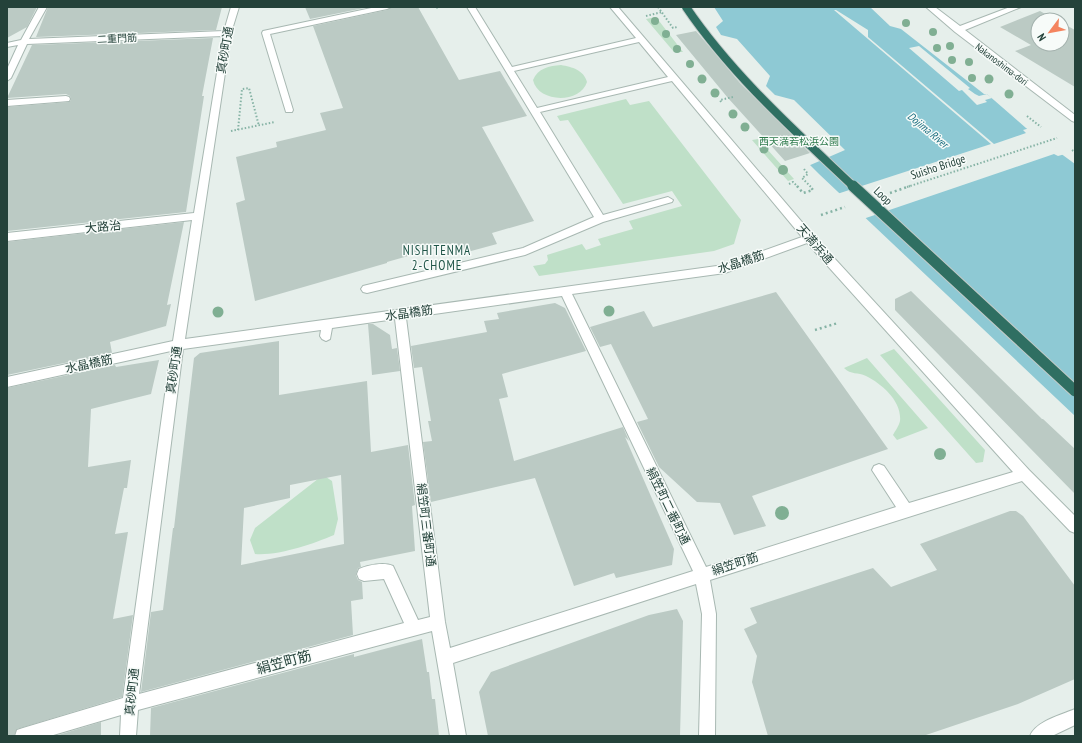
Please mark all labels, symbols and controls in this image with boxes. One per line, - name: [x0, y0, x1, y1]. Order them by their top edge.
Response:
- north arrow: [1030, 12, 1070, 52]
- street label: 真砂町通: [213, 25, 236, 75]
- street label: 二重門筋: [97, 31, 137, 46]
- text: N: [1034, 31, 1049, 44]
- street label: Nakanoshima-dori: [973, 40, 1031, 89]
- water label: Dojima River: [905, 109, 953, 152]
- park label: 西天満若松浜公園: [759, 135, 839, 148]
- street label: Suisho Bridge: [908, 151, 967, 182]
- street label: Loop: [871, 183, 896, 208]
- street label: 大路治: [84, 217, 122, 236]
- street label: 天満浜通: [794, 221, 837, 267]
- district label: NISHITENMA 2-CHOME: [403, 242, 471, 274]
- street label: 水晶橋筋: [716, 247, 766, 276]
- street label: 水晶橋筋: [384, 302, 434, 323]
- street label: 真砂町通: [163, 345, 184, 395]
- street label: 水晶橋筋: [64, 351, 114, 376]
- street label: 絹笠町二番町通: [643, 465, 694, 547]
- street label: 絹笠町三番町通: [414, 482, 439, 568]
- street label: 絹笠町筋: [710, 549, 760, 578]
- street label: 絹笠町筋: [255, 646, 313, 678]
- street label: 真砂町通: [122, 667, 141, 717]

